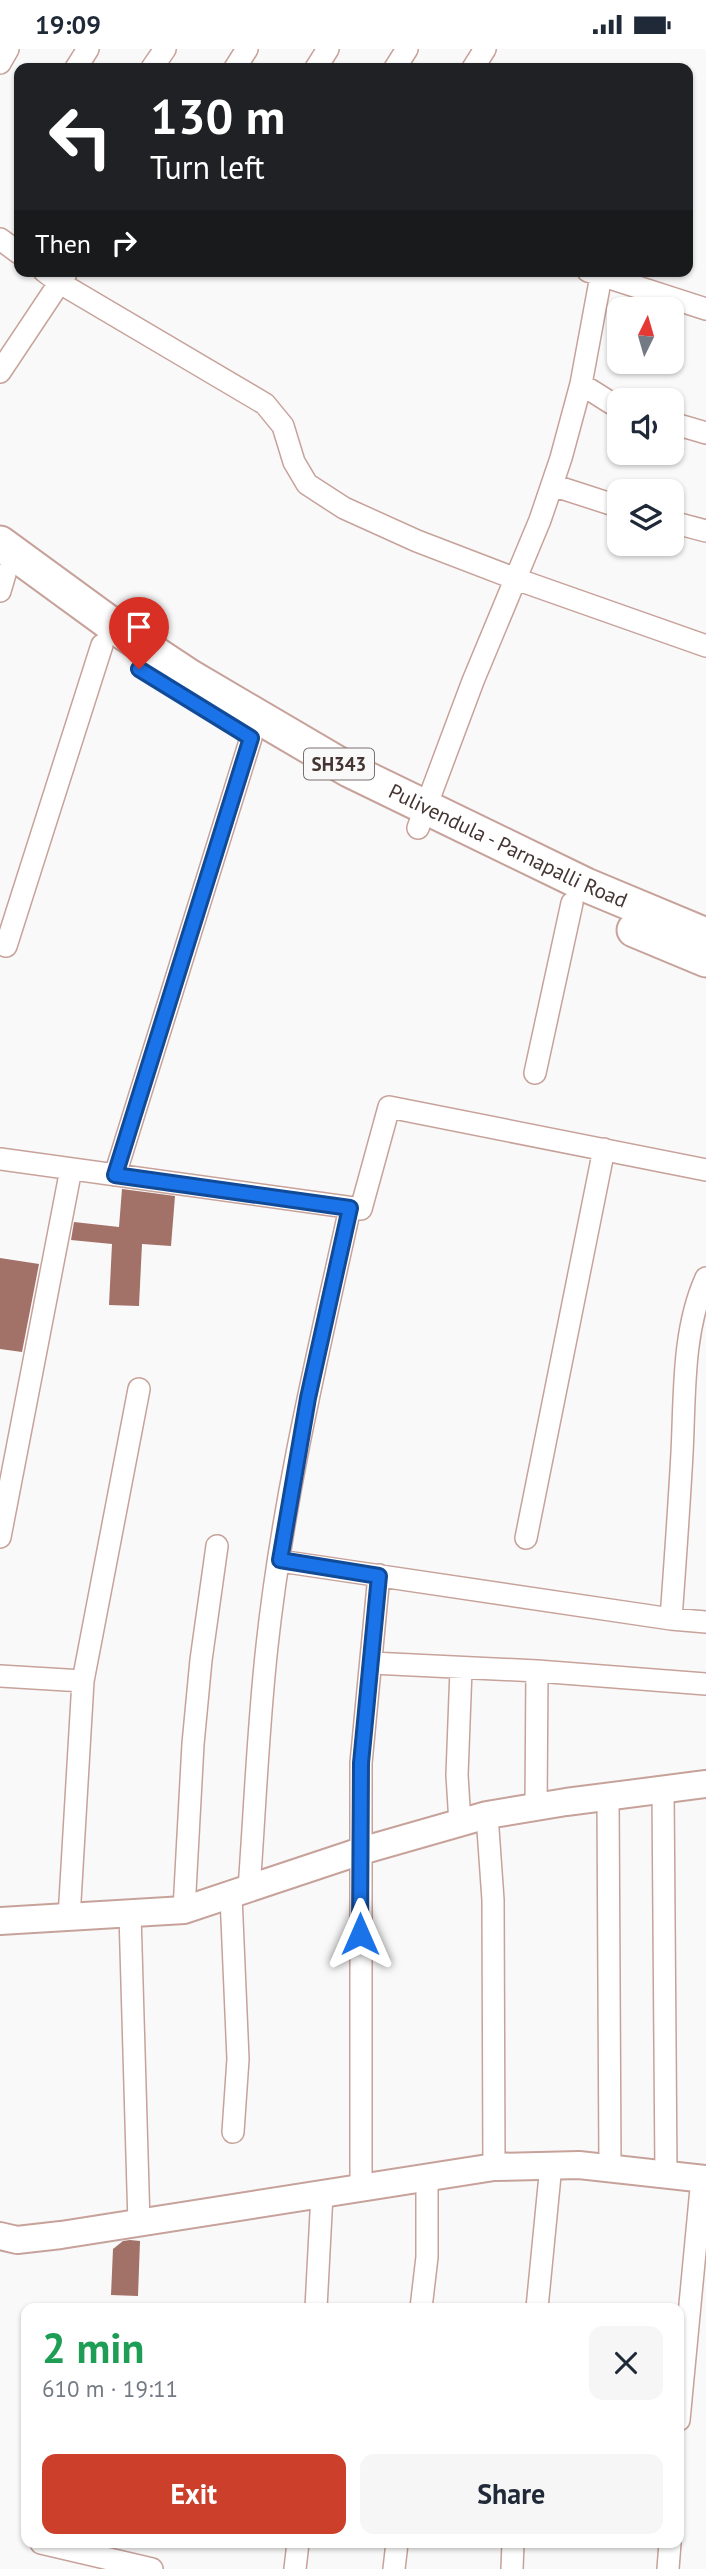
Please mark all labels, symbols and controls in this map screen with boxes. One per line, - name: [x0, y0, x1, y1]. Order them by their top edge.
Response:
- text: 19:09: [35, 8, 101, 41]
- text: 130 m: [150, 84, 285, 148]
- icon: left: [35, 91, 126, 182]
- text: Turn left: [150, 146, 265, 188]
- icon: right: [105, 224, 143, 262]
- text: Then: [35, 227, 91, 260]
- north arrow: [607, 297, 684, 375]
- map controls: [607, 297, 684, 556]
- button: sound: [607, 388, 684, 465]
- button: layers: [607, 479, 684, 556]
- pin: [109, 597, 169, 669]
- icon: arrive: [120, 608, 158, 646]
- road number: SH343: [304, 749, 374, 779]
- street label: Pulivendula - Parnapalli Road: [384, 777, 631, 914]
- position arrow: [323, 1897, 397, 1971]
- text: 2 min: [42, 2320, 144, 2375]
- button: close: [589, 2326, 663, 2400]
- text: 610 m · 19:11: [42, 2374, 178, 2403]
- button: Exit: [42, 2454, 346, 2534]
- button: Share: [360, 2454, 663, 2534]

